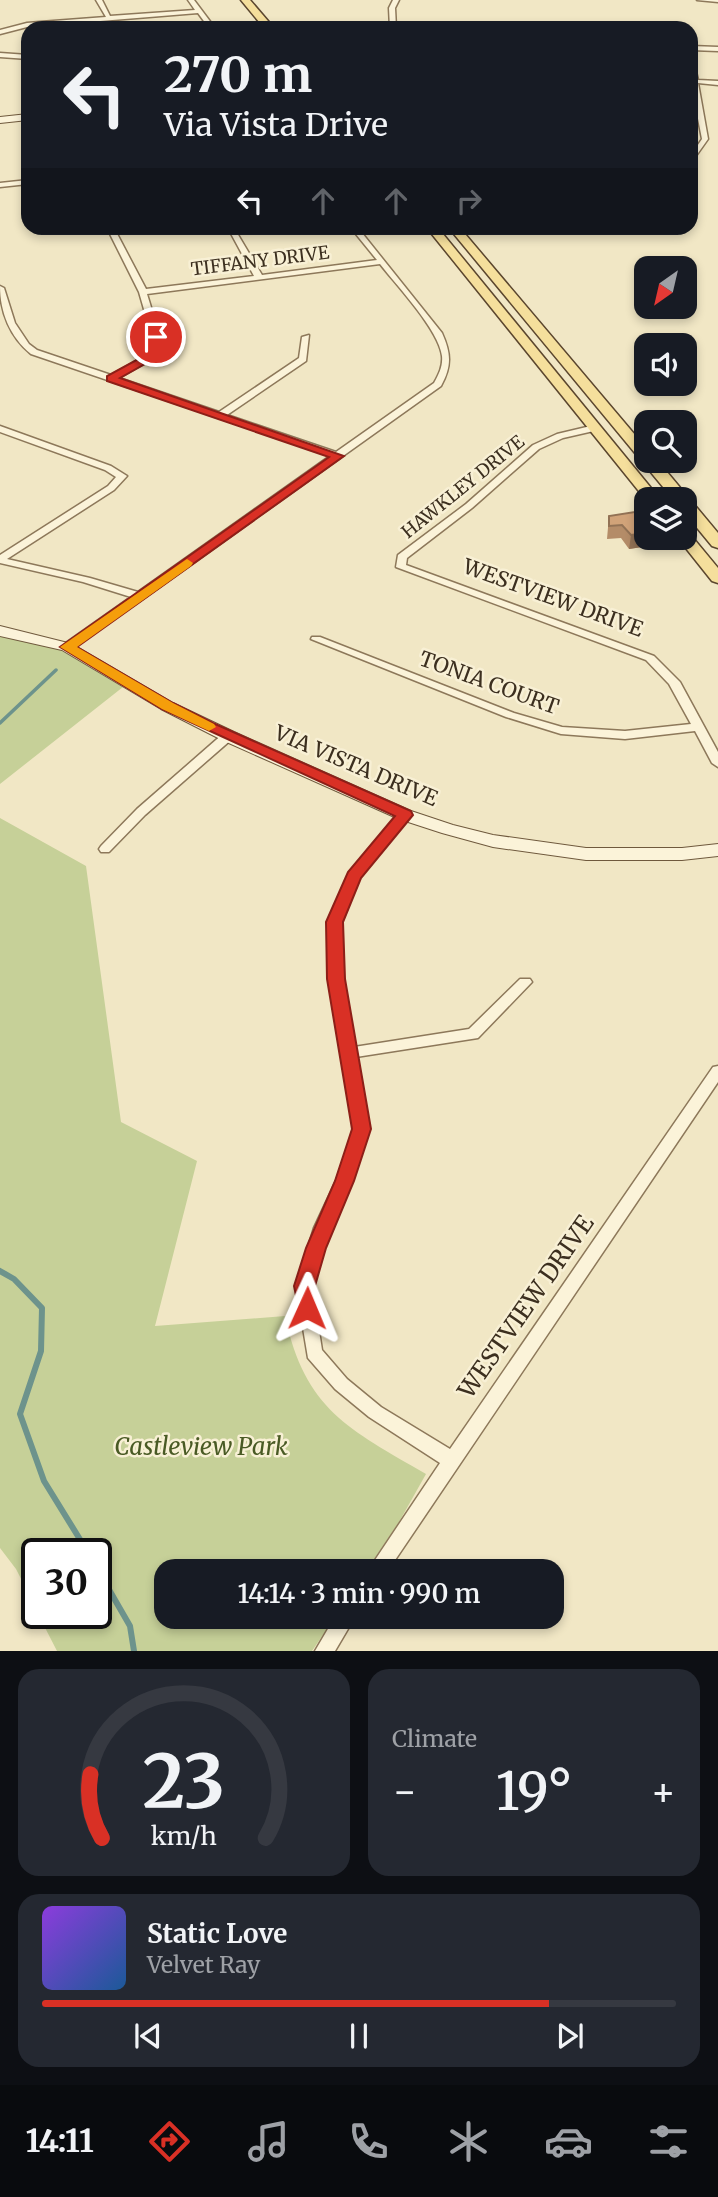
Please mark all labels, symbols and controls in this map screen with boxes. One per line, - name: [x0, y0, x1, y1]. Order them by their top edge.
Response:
- text: 270 m: [164, 44, 312, 105]
- icon: left: [49, 49, 140, 140]
- text: Via Vista Drive: [164, 105, 388, 145]
- icon: left: [231, 182, 269, 220]
- icon: ahead: [304, 182, 342, 220]
- icon: ahead: [377, 182, 415, 220]
- icon: right: [450, 182, 488, 220]
- street label: TIFFANY DRIVE: [189, 241, 331, 280]
- north arrow: [634, 256, 696, 318]
- map controls: [634, 256, 697, 550]
- pin: [126, 307, 186, 367]
- icon: arrive: [137, 318, 175, 356]
- button: sound: [634, 333, 697, 396]
- button: search: [634, 410, 697, 473]
- street label: HAWKLEY DRIVE: [397, 430, 529, 543]
- button: layers: [634, 487, 697, 550]
- street label: WESTVIEW DRIVE: [459, 552, 647, 643]
- street label: TONIA COURT: [416, 645, 563, 720]
- street label: VIA VISTA DRIVE: [270, 719, 442, 812]
- street label: WESTVIEW DRIVE: [450, 1208, 601, 1405]
- position arrow: [270, 1271, 344, 1345]
- park label: Castleview Park: [114, 1431, 288, 1462]
- speed limit sign: 30: [21, 1538, 112, 1629]
- text: 14:14 · 3 min · 990 m: [237, 1577, 481, 1610]
- text: Climate: [392, 1724, 477, 1753]
- text: 23: [143, 1737, 225, 1829]
- text: 19°: [496, 1759, 572, 1824]
- text: −: [392, 1768, 417, 1815]
- text: +: [651, 1768, 676, 1815]
- text: km/h: [151, 1820, 217, 1852]
- text: Static Love: [147, 1917, 287, 1950]
- text: Velvet Ray: [147, 1950, 260, 1979]
- icon: previous: [129, 2017, 167, 2055]
- icon: pause: [340, 2017, 378, 2055]
- icon: next: [551, 2017, 589, 2055]
- icon: directions: [145, 2117, 194, 2166]
- icon: music: [244, 2117, 293, 2166]
- icon: phone: [344, 2117, 393, 2166]
- icon: climate: [444, 2117, 493, 2166]
- icon: car: [544, 2117, 593, 2166]
- icon: filters: [644, 2117, 693, 2166]
- text: 14:11: [25, 2121, 94, 2161]

